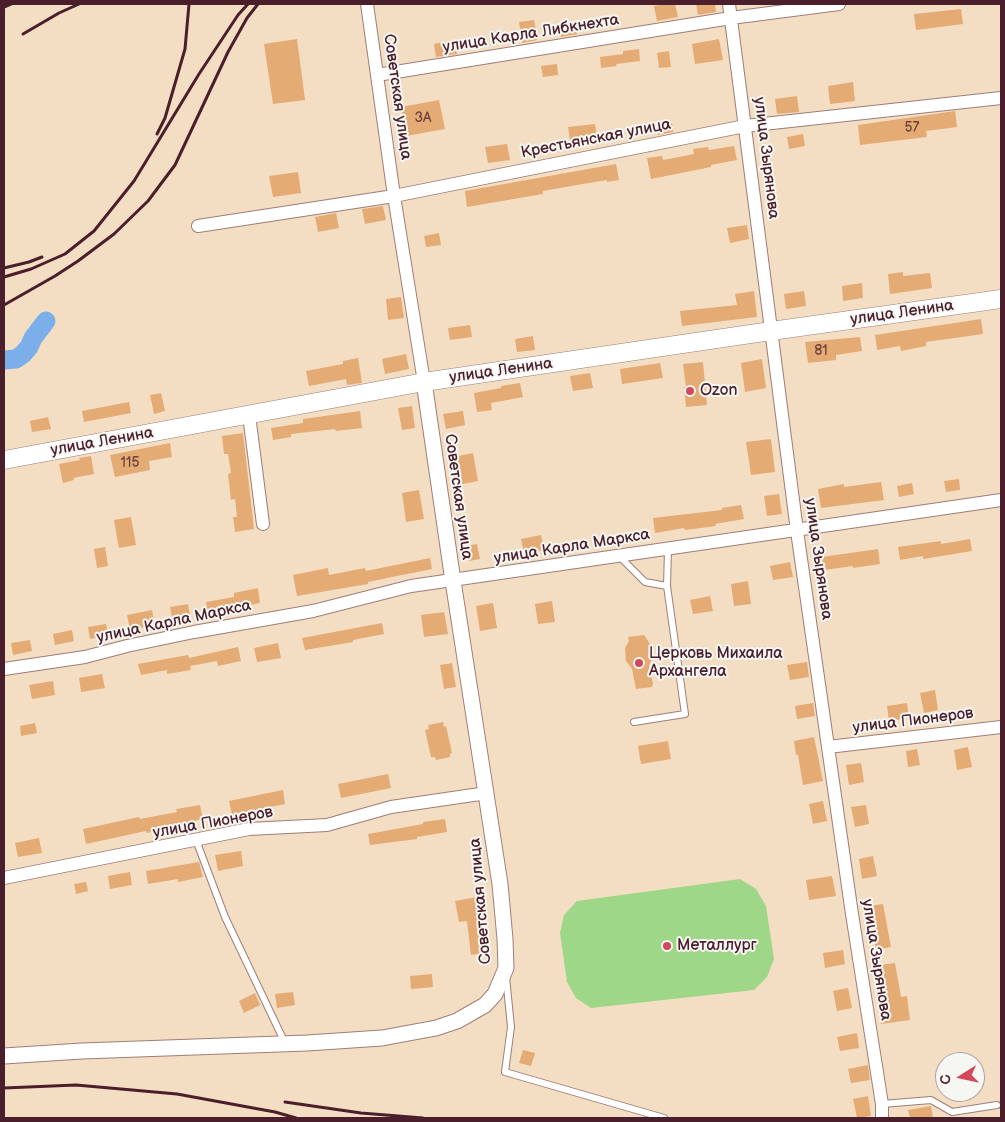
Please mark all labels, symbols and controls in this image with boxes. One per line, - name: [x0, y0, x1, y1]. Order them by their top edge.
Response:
- street label: улица Карла Либкнехта: [441, 11, 621, 57]
- street label: Советская улица: [379, 33, 415, 161]
- street label: улица Зырянова: [749, 96, 783, 220]
- house number: 3А: [414, 110, 432, 126]
- street label: Крестьянская улица: [519, 115, 673, 163]
- house number: 57: [905, 120, 919, 136]
- street label: улица Ленина: [849, 296, 955, 330]
- house number: 81: [814, 343, 828, 359]
- street label: улица Ленина: [448, 354, 554, 388]
- place label: Ozon: [700, 381, 738, 401]
- marker: Ozon: [684, 385, 696, 397]
- street label: улица Ленина: [49, 424, 155, 460]
- street label: Советская улица: [440, 433, 476, 561]
- house number: 115: [121, 455, 139, 471]
- street label: улица Зырянова: [800, 497, 836, 621]
- street label: улица Карла Маркса: [493, 525, 651, 569]
- street label: улица Карла Маркса: [95, 596, 253, 648]
- place label: Церковь Михаила Архангела: [649, 644, 783, 682]
- marker: Церковь Михаила Архангела: [633, 657, 645, 669]
- street label: улица Пионеров: [851, 704, 975, 738]
- street label: улица Пионеров: [151, 803, 275, 843]
- street label: Советская улица: [466, 837, 496, 965]
- street label: улица Зырянова: [857, 898, 895, 1022]
- place label: Металлург: [677, 936, 757, 956]
- marker: Металлург: [661, 940, 673, 952]
- north arrow: [935, 1052, 985, 1102]
- text: С: [937, 1073, 955, 1086]

